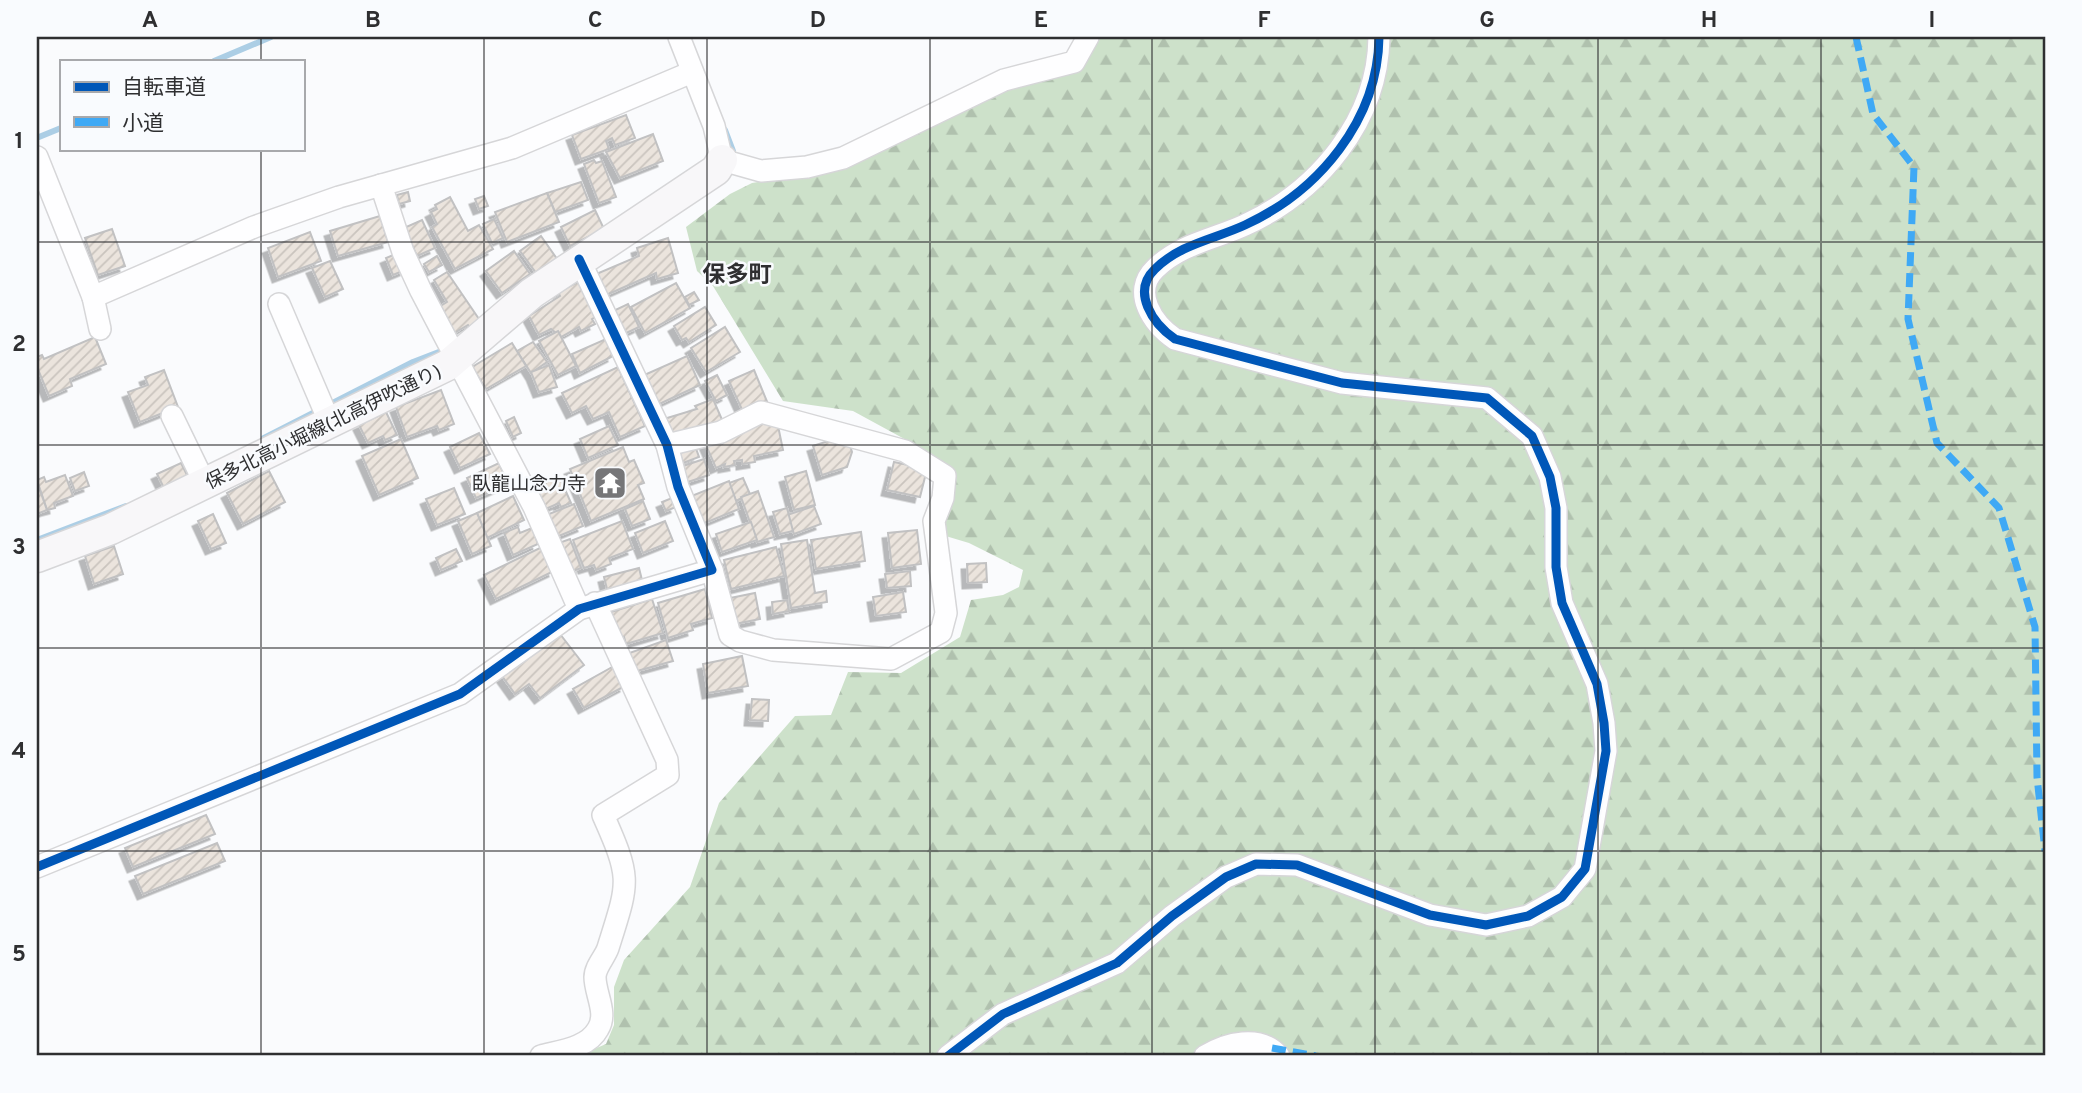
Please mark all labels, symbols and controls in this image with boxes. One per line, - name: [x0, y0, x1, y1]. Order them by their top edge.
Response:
- text: A: [142, 7, 158, 36]
- text: B: [365, 7, 381, 36]
- text: C: [588, 7, 602, 36]
- text: D: [810, 7, 826, 36]
- text: E: [1034, 7, 1048, 36]
- text: F: [1257, 7, 1271, 36]
- text: G: [1479, 7, 1495, 36]
- text: H: [1701, 7, 1717, 36]
- text: I: [1929, 7, 1935, 36]
- legend: [60, 60, 304, 150]
- text: 自転車道: [122, 75, 206, 102]
- text: 小道: [122, 111, 164, 138]
- text: 1: [14, 128, 24, 157]
- district label: 保多町: [703, 262, 772, 291]
- text: 2: [12, 331, 26, 360]
- street label: 保多北高小堀線(北高伊吹通り): [202, 360, 446, 496]
- temple icon: 臥龍山念力寺: [591, 464, 629, 502]
- place label: 臥龍山念力寺: [472, 473, 586, 497]
- text: 3: [12, 534, 26, 563]
- text: 4: [12, 738, 26, 767]
- text: 5: [12, 941, 26, 970]

